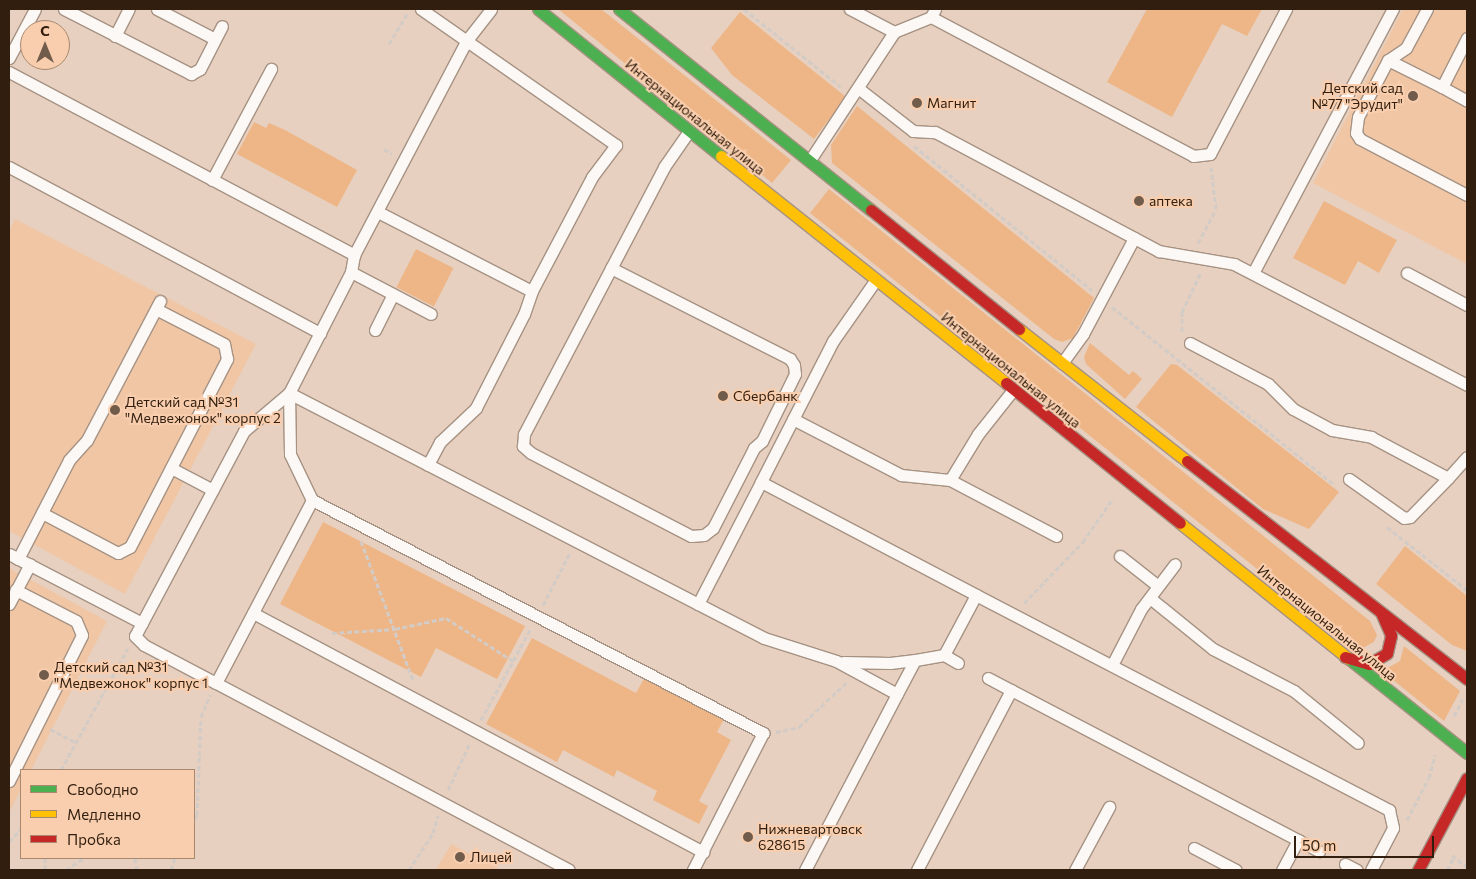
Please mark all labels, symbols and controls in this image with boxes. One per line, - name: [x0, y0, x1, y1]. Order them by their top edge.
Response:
- north arrow: [20, 20, 70, 70]
- text: С: [40, 22, 50, 39]
- street label: Интернациональная улица: [622, 56, 768, 178]
- place label: Детский сад №77 "Эрудит": [1312, 80, 1403, 112]
- marker: Детский сад №77 "Эрудит": [1407, 90, 1419, 102]
- place label: Магнит: [927, 95, 976, 111]
- marker: Магнит: [911, 97, 923, 109]
- place label: аптека: [1149, 193, 1193, 209]
- marker: аптека: [1133, 195, 1145, 207]
- street label: Интернациональная улица: [938, 309, 1084, 431]
- place label: Сбербанк: [733, 388, 798, 404]
- marker: Сбербанк: [717, 390, 729, 402]
- place label: Детский сад №31 "Медвежонок" корпус 2: [125, 394, 281, 427]
- marker: Детский сад №31 "Медвежонок" корпус 2: [109, 404, 121, 416]
- street label: Интернациональная улица: [1254, 562, 1400, 684]
- place label: Детский сад №31 "Медвежонок" корпус 1: [54, 659, 208, 692]
- marker: Детский сад №31 "Медвежонок" корпус 1: [38, 669, 50, 681]
- legend: [20, 769, 195, 859]
- text: Свободно: [67, 780, 138, 798]
- text: Медленно: [67, 805, 141, 823]
- place label: Нижневартовск 628615: [758, 821, 862, 854]
- scale bar: [1296, 826, 1436, 858]
- text: Пробка: [67, 830, 121, 848]
- marker: Нижневартовск 628615: [742, 831, 754, 843]
- text: 50 m: [1302, 836, 1336, 854]
- place label: Лицей: [470, 849, 512, 865]
- marker: Лицей: [454, 851, 466, 863]

